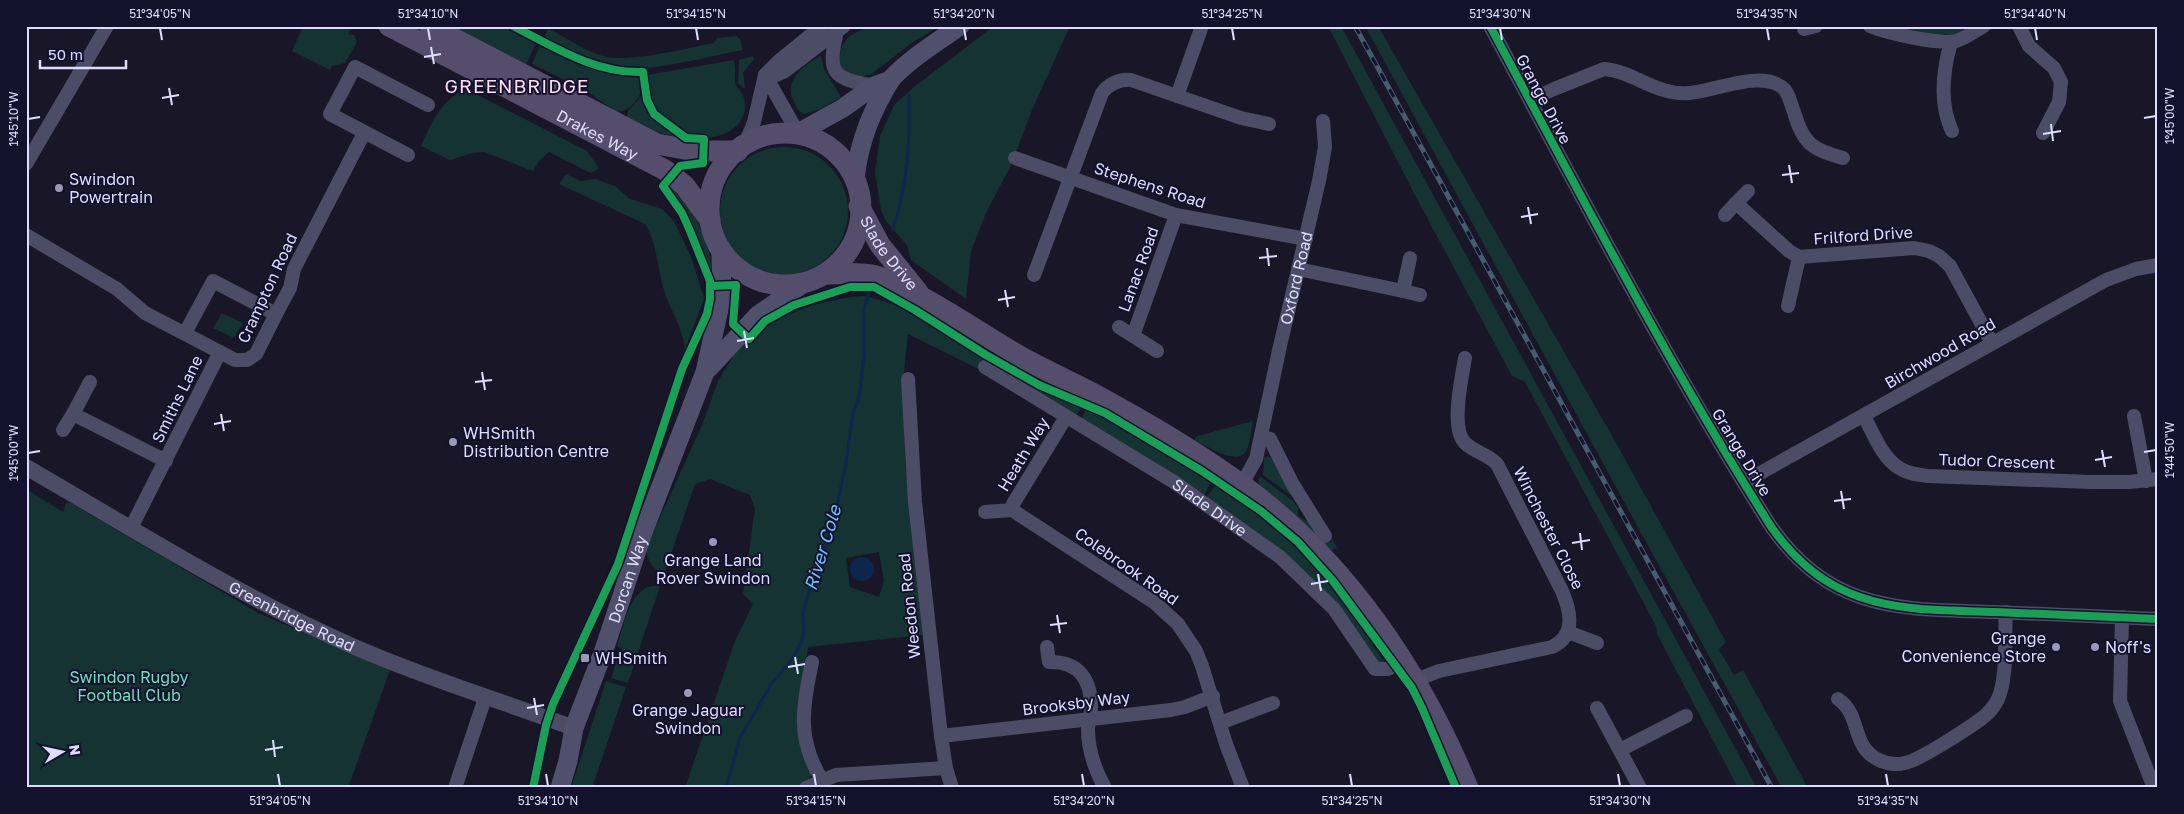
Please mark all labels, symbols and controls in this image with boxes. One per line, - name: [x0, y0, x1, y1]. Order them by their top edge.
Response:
- text: 51°34'05"N: [129, 6, 191, 21]
- text: 51°34'10"N: [398, 6, 458, 21]
- text: 51°34'15"N: [666, 6, 726, 21]
- text: 51°34'20"N: [933, 6, 995, 21]
- text: 51°34'25"N: [1201, 6, 1263, 21]
- text: 51°34'30"N: [1469, 6, 1531, 21]
- text: 51°34'35"N: [1736, 6, 1798, 21]
- text: 51°34'40"N: [2004, 6, 2066, 21]
- scale bar: [40, 38, 126, 70]
- text: 50 m: [48, 45, 83, 63]
- street label: Grange Drive: [1512, 51, 1576, 147]
- district label: GREENBRIDGE: [445, 74, 589, 97]
- text: 1°45'00"W: [2162, 87, 2177, 144]
- text: 1°45'10"W: [6, 91, 21, 147]
- street label: Drakes Way: [553, 105, 642, 164]
- street label: Stephens Road: [1092, 158, 1208, 212]
- place label: Swindon Powertrain: [69, 169, 153, 207]
- marker: Swindon Powertrain: [53, 182, 65, 194]
- street label: Slade Drive: [856, 212, 923, 294]
- street label: Frilford Drive: [1813, 222, 1913, 248]
- street label: Lanac Road: [1113, 224, 1163, 314]
- street label: Crampton Road: [233, 230, 301, 346]
- street label: Oxford Road: [1275, 230, 1317, 327]
- street label: Birchwood Road: [1881, 313, 1999, 393]
- street label: Smiths Lane: [147, 352, 207, 446]
- street label: Grange Drive: [1708, 404, 1776, 500]
- street label: Heath Way: [993, 413, 1053, 495]
- text: 1°44'50"W: [2162, 421, 2177, 478]
- place label: WHSmith Distribution Centre: [463, 423, 609, 461]
- text: 1°45'00"W: [6, 424, 21, 481]
- marker: WHSmith Distribution Centre: [447, 436, 459, 448]
- street label: Tudor Crescent: [1938, 449, 2056, 473]
- street label: Winchester Close: [1509, 463, 1589, 593]
- street label: Slade Drive: [1168, 474, 1251, 541]
- water label: River Cole: [799, 501, 846, 593]
- street label: Colebrook Road: [1071, 523, 1183, 609]
- street label: Dorcan Way: [604, 533, 651, 625]
- marker: Grange Land Rover Swindon: [707, 536, 719, 548]
- place label: Grange Land Rover Swindon: [656, 550, 770, 588]
- street label: Weedon Road: [894, 552, 924, 660]
- street label: Greenbridge Road: [225, 576, 358, 656]
- place label: Grange Convenience Store: [1902, 628, 2046, 666]
- place label: Noff's: [2105, 637, 2151, 657]
- marker: Grange Convenience Store: [2050, 641, 2062, 653]
- marker: Noff's: [2089, 641, 2101, 653]
- place label: WHSmith: [595, 648, 667, 668]
- marker: WHSmith: [579, 652, 591, 664]
- park label: Swindon Rugby Football Club: [69, 667, 189, 705]
- street label: Brooksby Way: [1021, 686, 1131, 720]
- marker: Grange Jaguar Swindon: [682, 687, 694, 699]
- place label: Grange Jaguar Swindon: [632, 700, 744, 738]
- north arrow: [38, 726, 88, 776]
- text: N: [66, 743, 85, 756]
- text: 51°34'05"N: [249, 793, 311, 808]
- text: 51°34'10"N: [518, 793, 578, 808]
- text: 51°34'15"N: [786, 793, 846, 808]
- text: 51°34'20"N: [1053, 793, 1115, 808]
- text: 51°34'25"N: [1321, 793, 1383, 808]
- text: 51°34'30"N: [1589, 793, 1651, 808]
- text: 51°34'35"N: [1857, 793, 1919, 808]

